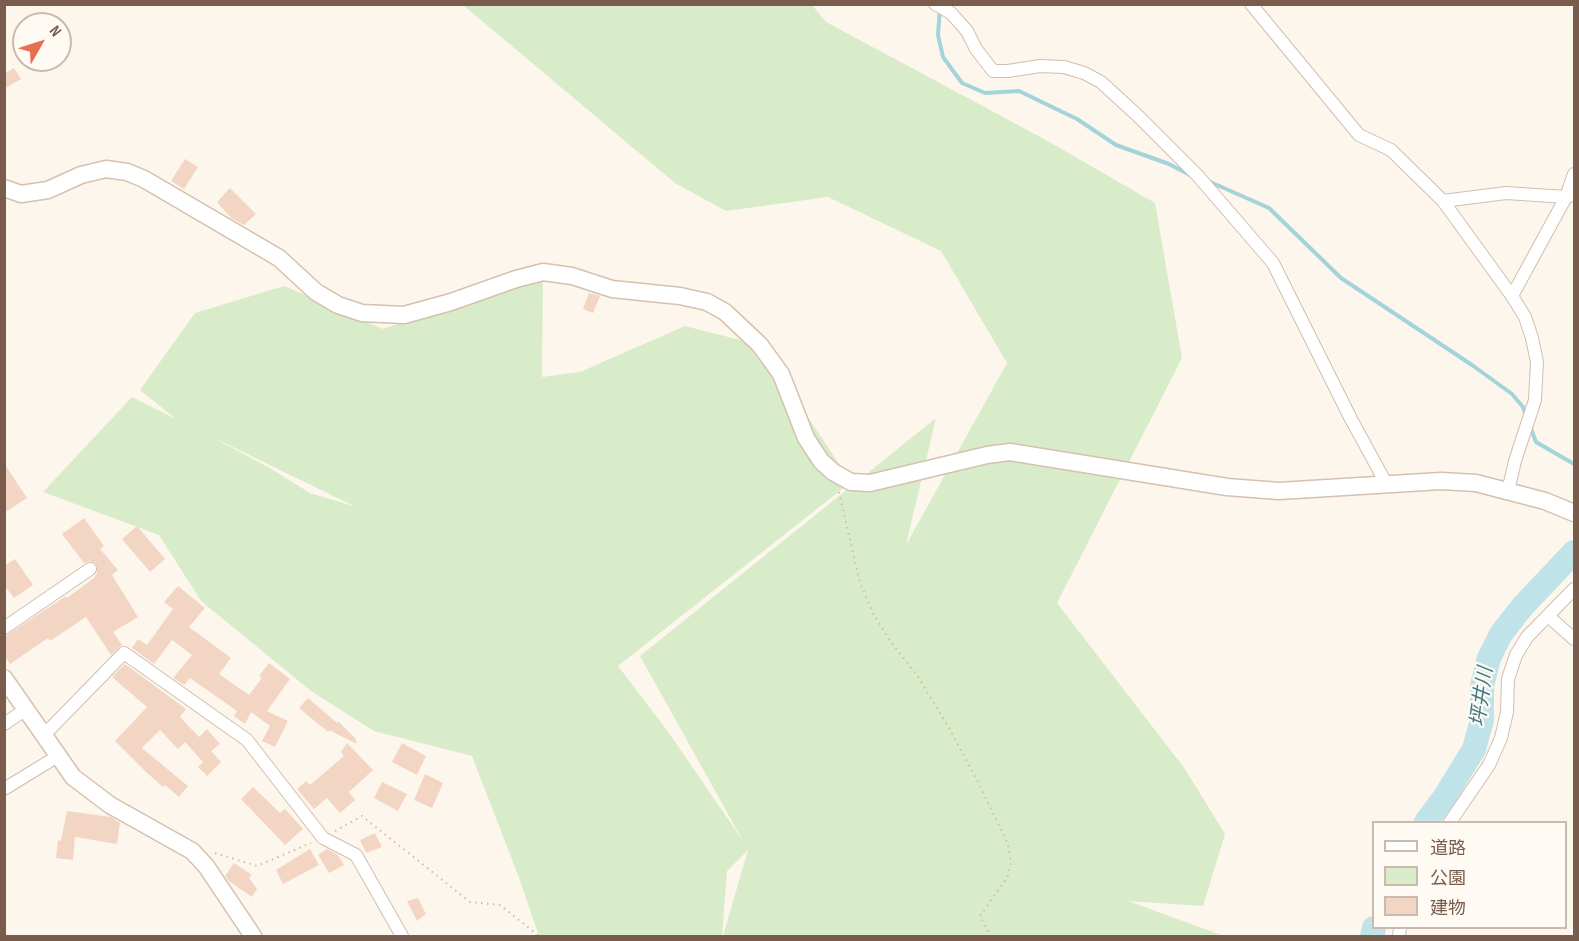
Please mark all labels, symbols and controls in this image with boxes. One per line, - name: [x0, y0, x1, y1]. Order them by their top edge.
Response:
- north arrow: [12, 12, 72, 72]
- text: N: [45, 22, 65, 41]
- water label: 坪井川: [1467, 666, 1499, 728]
- legend: [1372, 821, 1567, 929]
- text: 道路: [1430, 838, 1466, 859]
- text: 公園: [1430, 868, 1466, 889]
- text: 建物: [1430, 898, 1466, 919]

